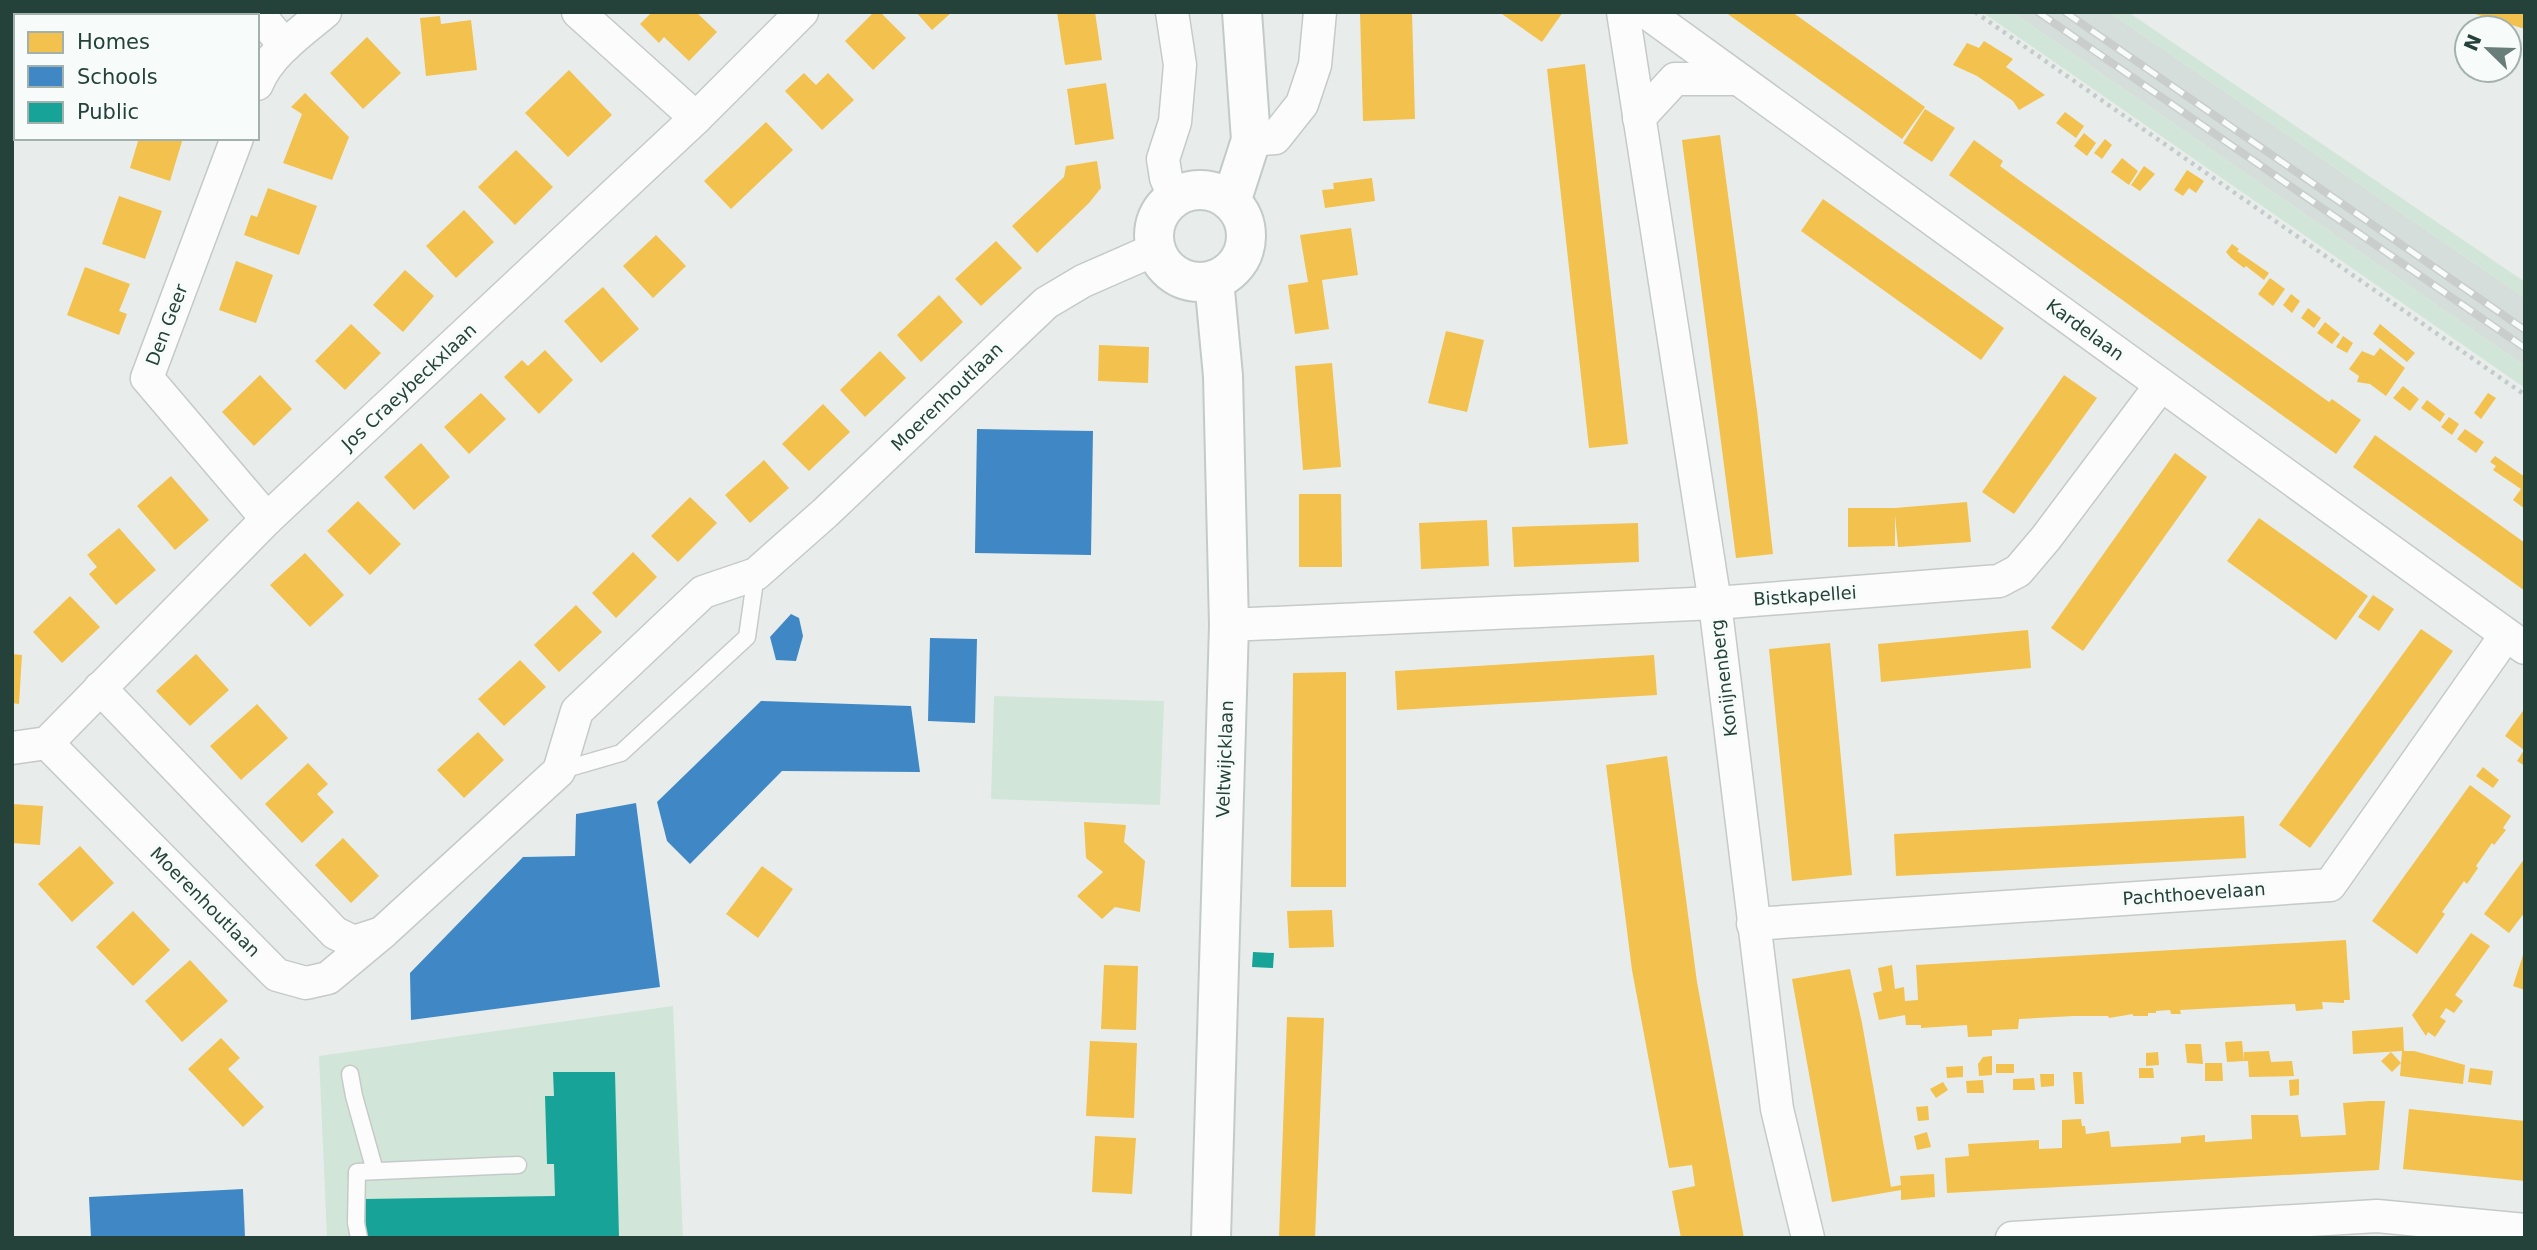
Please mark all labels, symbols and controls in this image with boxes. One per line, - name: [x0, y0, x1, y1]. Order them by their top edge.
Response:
- legend: [14, 14, 259, 140]
- north arrow: [2453, 14, 2523, 84]
- text: Homes: [77, 30, 150, 54]
- text: N: [2459, 31, 2486, 54]
- text: Schools: [77, 65, 158, 89]
- text: Public: [77, 100, 139, 124]
- street label: Den Geer: [141, 281, 192, 369]
- street label: Kardelaan: [2042, 294, 2128, 365]
- street label: Jos Craeybeckxlaan: [336, 319, 480, 455]
- street label: Moerenhoutlaan: [887, 338, 1007, 455]
- street label: Bistkapellei: [1753, 581, 1857, 610]
- street label: Konijnenberg: [1706, 618, 1741, 738]
- street label: Veltwijcklaan: [1212, 700, 1237, 818]
- street label: Moerenhoutlaan: [146, 842, 265, 961]
- street label: Pachthoevelaan: [2122, 878, 2266, 909]

